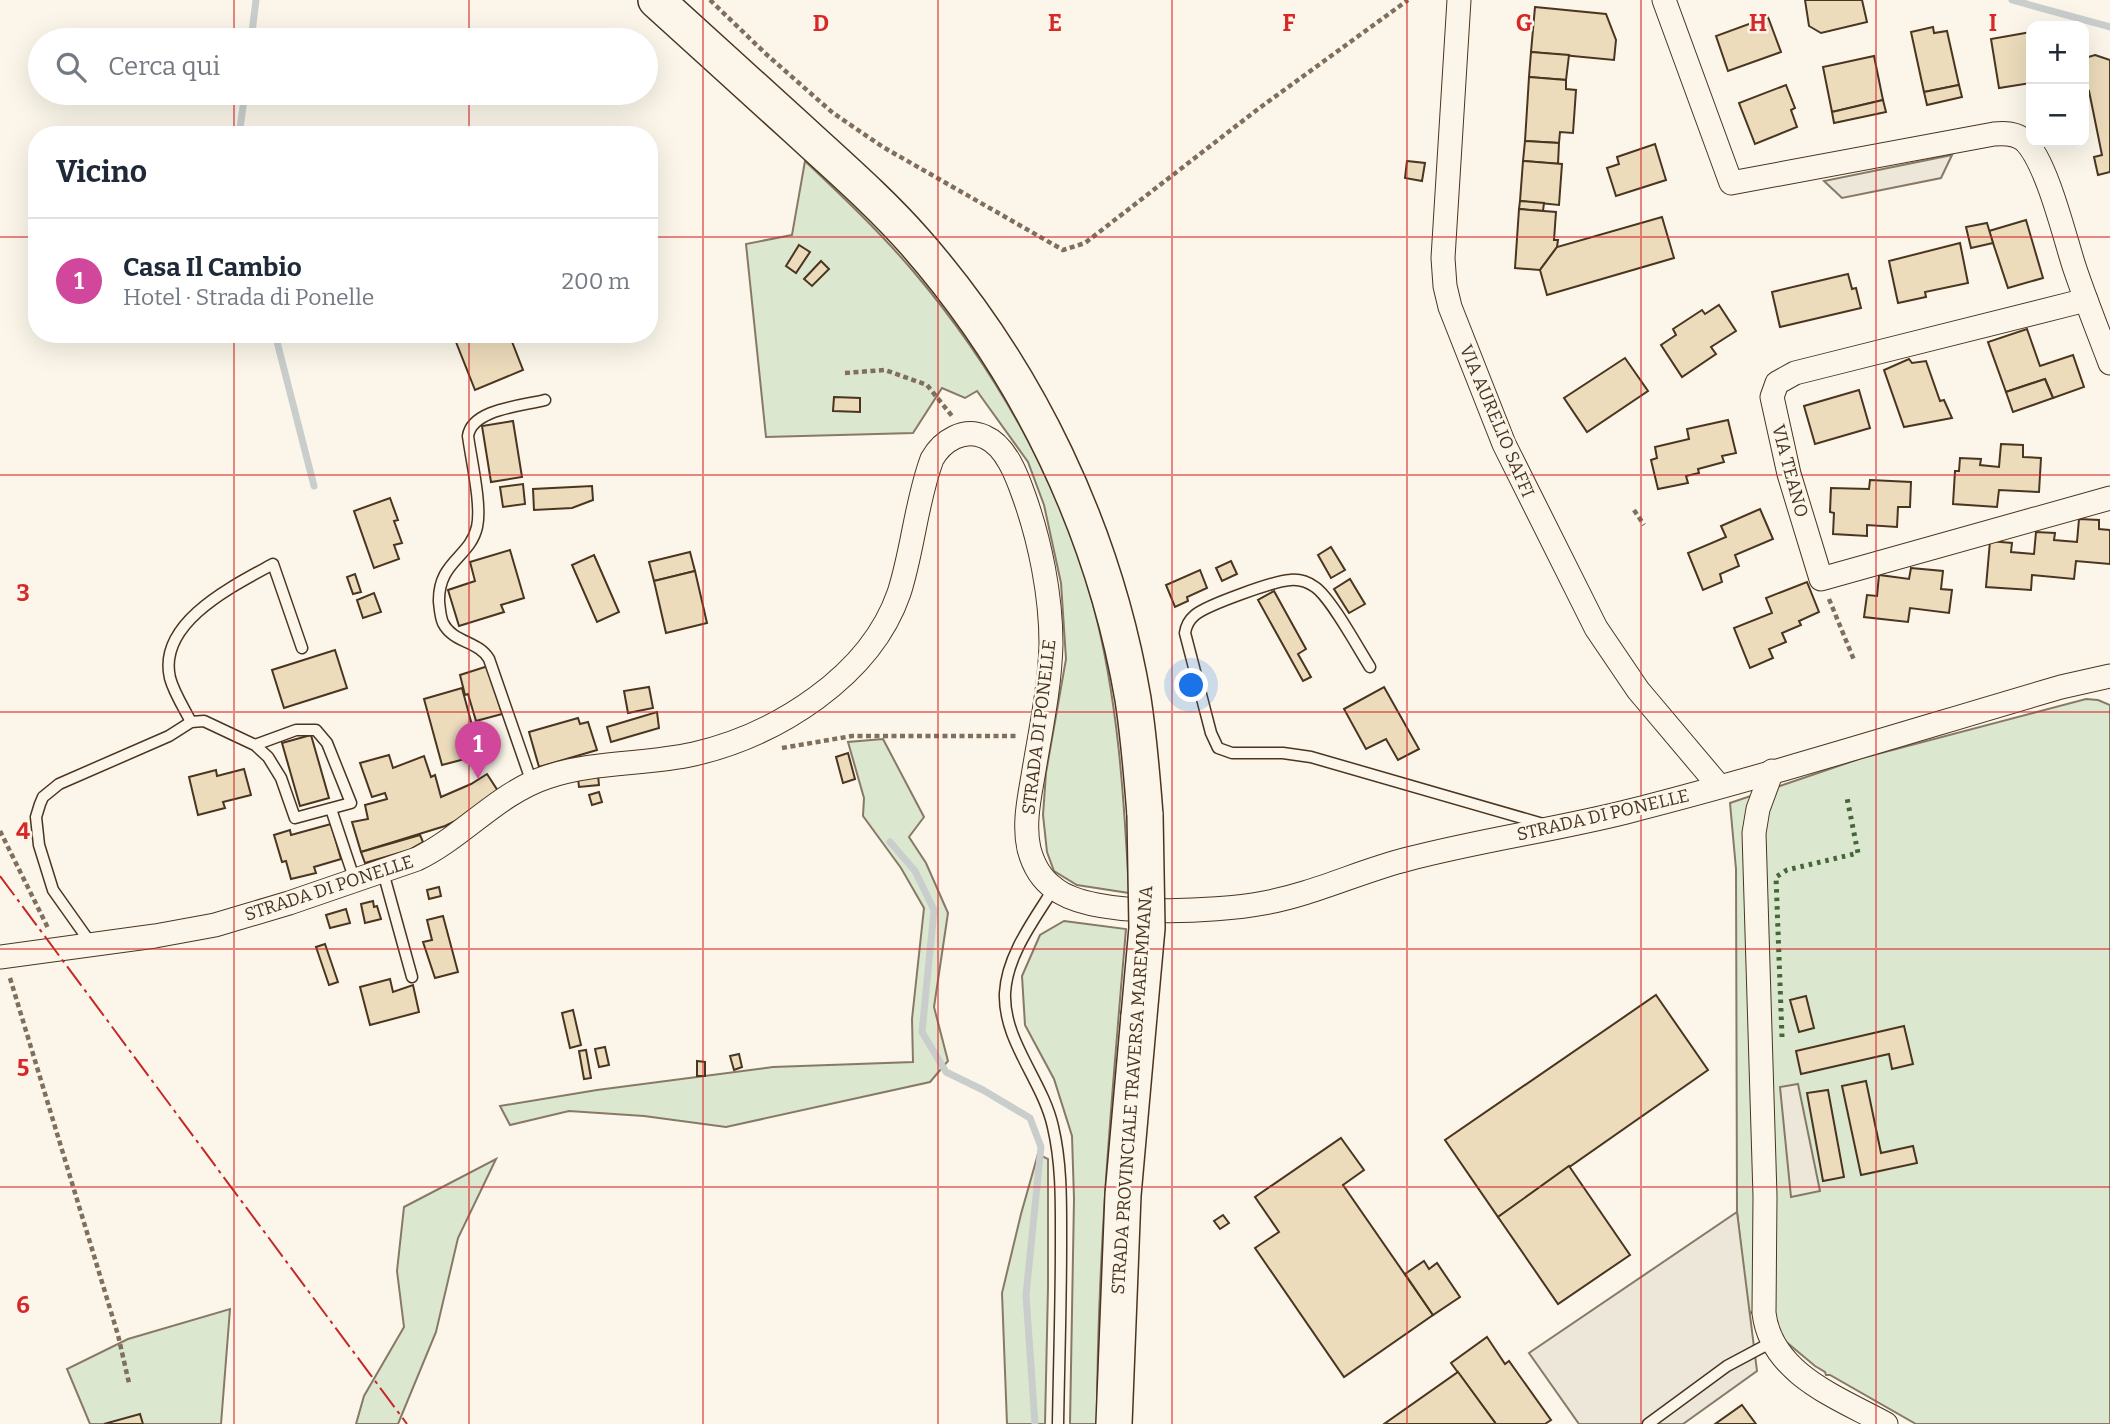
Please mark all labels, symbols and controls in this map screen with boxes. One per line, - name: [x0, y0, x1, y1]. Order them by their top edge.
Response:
- text: D: [813, 9, 829, 37]
- text: E: [1048, 9, 1062, 37]
- text: F: [1283, 9, 1296, 37]
- text: G: [1516, 9, 1533, 37]
- text: H: [1749, 9, 1767, 37]
- text: I: [1989, 9, 1997, 37]
- map controls: [2026, 21, 2089, 147]
- button: +: [2026, 21, 2089, 84]
- search box: [28, 28, 658, 105]
- icon: search: [52, 48, 90, 86]
- text: Cerca qui: [108, 51, 220, 82]
- button: −: [2026, 84, 2089, 147]
- text: Vicino: [56, 154, 147, 190]
- text: Casa Il Cambio: [123, 252, 302, 283]
- text: 1: [74, 267, 84, 295]
- text: 200 m: [561, 267, 630, 295]
- text: Hotel · Strada di Ponelle: [123, 283, 374, 311]
- street label: VIA AURELIO SAFFI: [1455, 341, 1539, 501]
- street label: VIA TEANO: [1767, 422, 1813, 520]
- text: 3: [16, 579, 30, 607]
- street label: STRADA DI PONELLE: [1017, 638, 1061, 816]
- your location: [1174, 668, 1208, 702]
- pin: 1: [455, 721, 501, 779]
- street label: STRADA DI PONELLE: [1515, 784, 1691, 846]
- text: 4: [16, 817, 30, 845]
- street label: STRADA DI PONELLE: [242, 850, 416, 926]
- street label: STRADA PROVINCIALE TRAVERSA MAREMMANA: [1107, 885, 1157, 1295]
- text: 5: [17, 1054, 29, 1082]
- text: 6: [16, 1291, 30, 1319]

